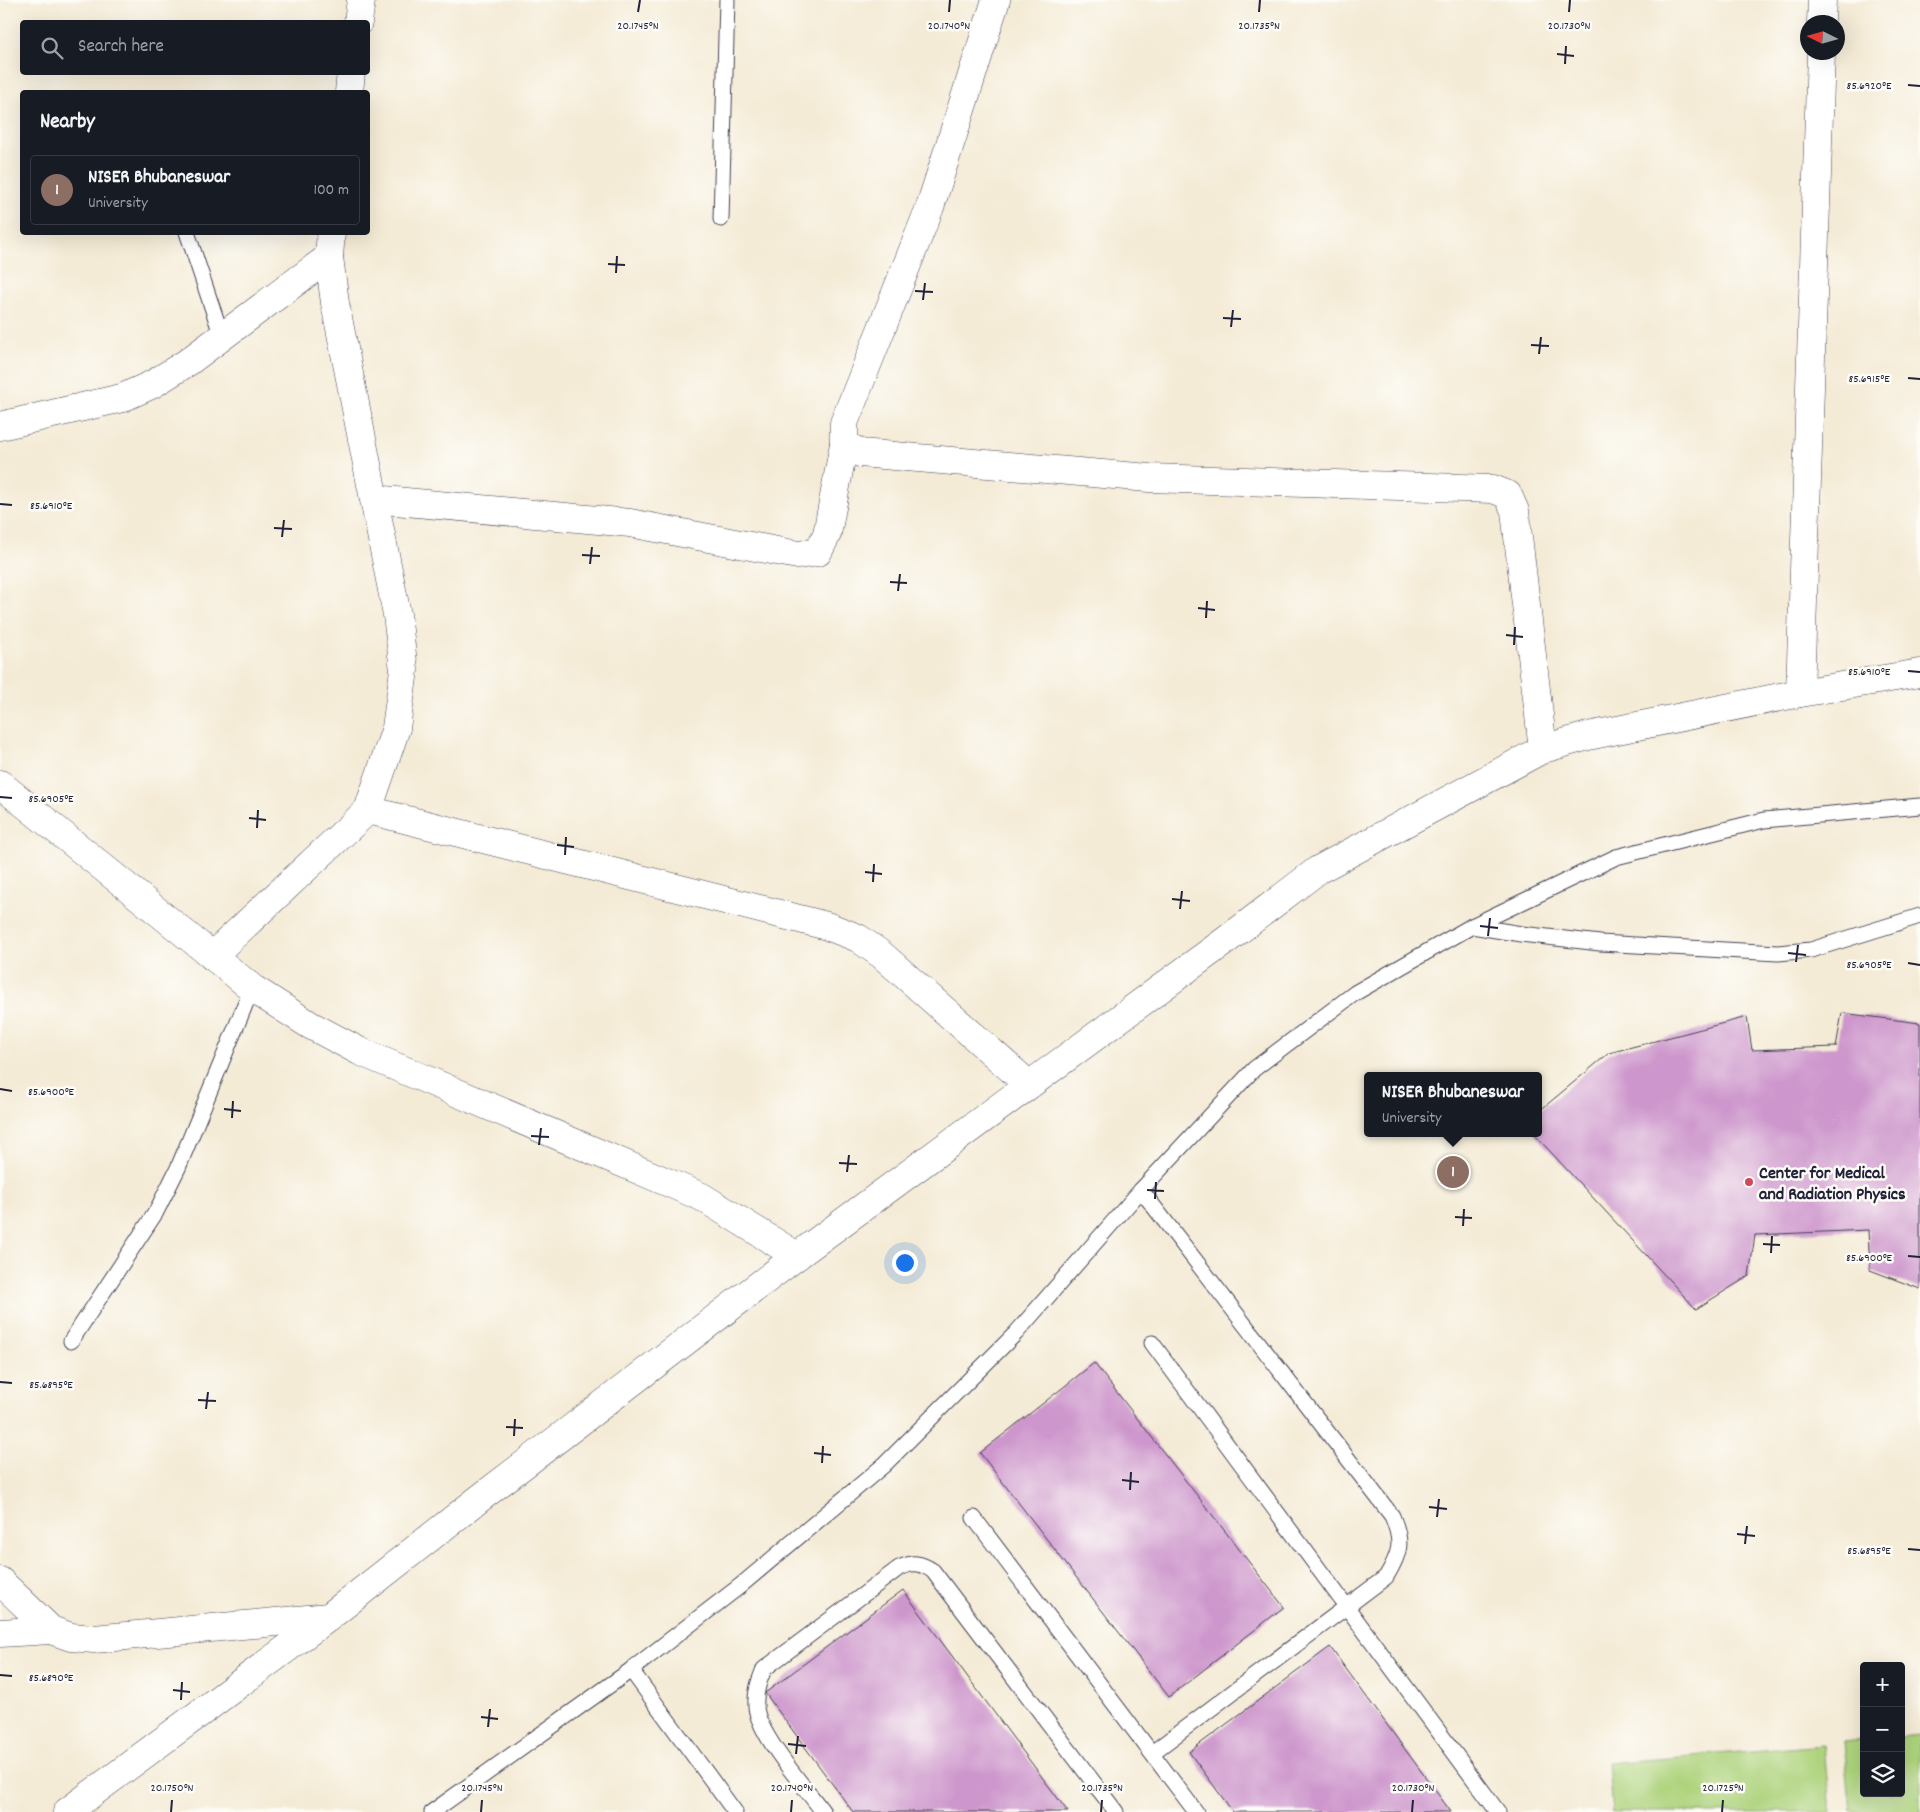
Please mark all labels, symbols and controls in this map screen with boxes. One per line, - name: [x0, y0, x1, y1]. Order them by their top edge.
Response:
- north arrow: [1800, 15, 1845, 60]
- text: 20.1745°N: [617, 18, 659, 35]
- text: 20.1740°N: [928, 18, 970, 35]
- text: 20.1735°N: [1238, 18, 1280, 35]
- text: 20.1730°N: [1548, 18, 1590, 35]
- search box: [20, 20, 370, 75]
- icon: search: [38, 34, 66, 62]
- text: Search here: [78, 34, 164, 61]
- text: 85.6920°E: [1847, 78, 1892, 95]
- text: Nearby: [40, 108, 95, 138]
- text: NISER Bhubaneswar: [88, 165, 230, 192]
- text: 1: [55, 179, 59, 202]
- text: 100 m: [313, 179, 349, 202]
- text: University: [88, 192, 148, 215]
- text: 85.6915°E: [1848, 371, 1890, 388]
- text: 85.6910°E: [30, 498, 73, 515]
- text: 85.6910°E: [1848, 664, 1891, 681]
- text: 85.6905°E: [28, 791, 74, 808]
- text: 85.6905°E: [1846, 957, 1892, 974]
- popup: [1364, 1072, 1542, 1137]
- text: NISER Bhubaneswar: [1382, 1080, 1524, 1107]
- text: 85.6900°E: [28, 1084, 75, 1101]
- text: University: [1382, 1107, 1442, 1130]
- pin: 1: [1437, 1153, 1469, 1191]
- place label: Center for Medical and Radiation Physics: [1759, 1162, 1906, 1208]
- marker: Center for Medical and Radiation Physics: [1743, 1176, 1755, 1188]
- your location: [892, 1250, 918, 1276]
- text: 85.6900°E: [1846, 1250, 1893, 1267]
- text: 85.6895°E: [29, 1377, 73, 1394]
- text: 85.6895°E: [1847, 1543, 1891, 1560]
- map controls: [1860, 1662, 1905, 1797]
- button: +: [1860, 1662, 1905, 1707]
- text: 85.6890°E: [29, 1670, 74, 1687]
- button: −: [1860, 1707, 1905, 1752]
- button: layers: [1860, 1752, 1905, 1797]
- text: 20.1750°N: [151, 1780, 194, 1797]
- text: 20.1745°N: [461, 1780, 503, 1797]
- text: 20.1740°N: [771, 1780, 813, 1797]
- text: 20.1735°N: [1081, 1780, 1123, 1797]
- text: 20.1730°N: [1392, 1780, 1434, 1797]
- text: 20.1725°N: [1702, 1780, 1744, 1797]

